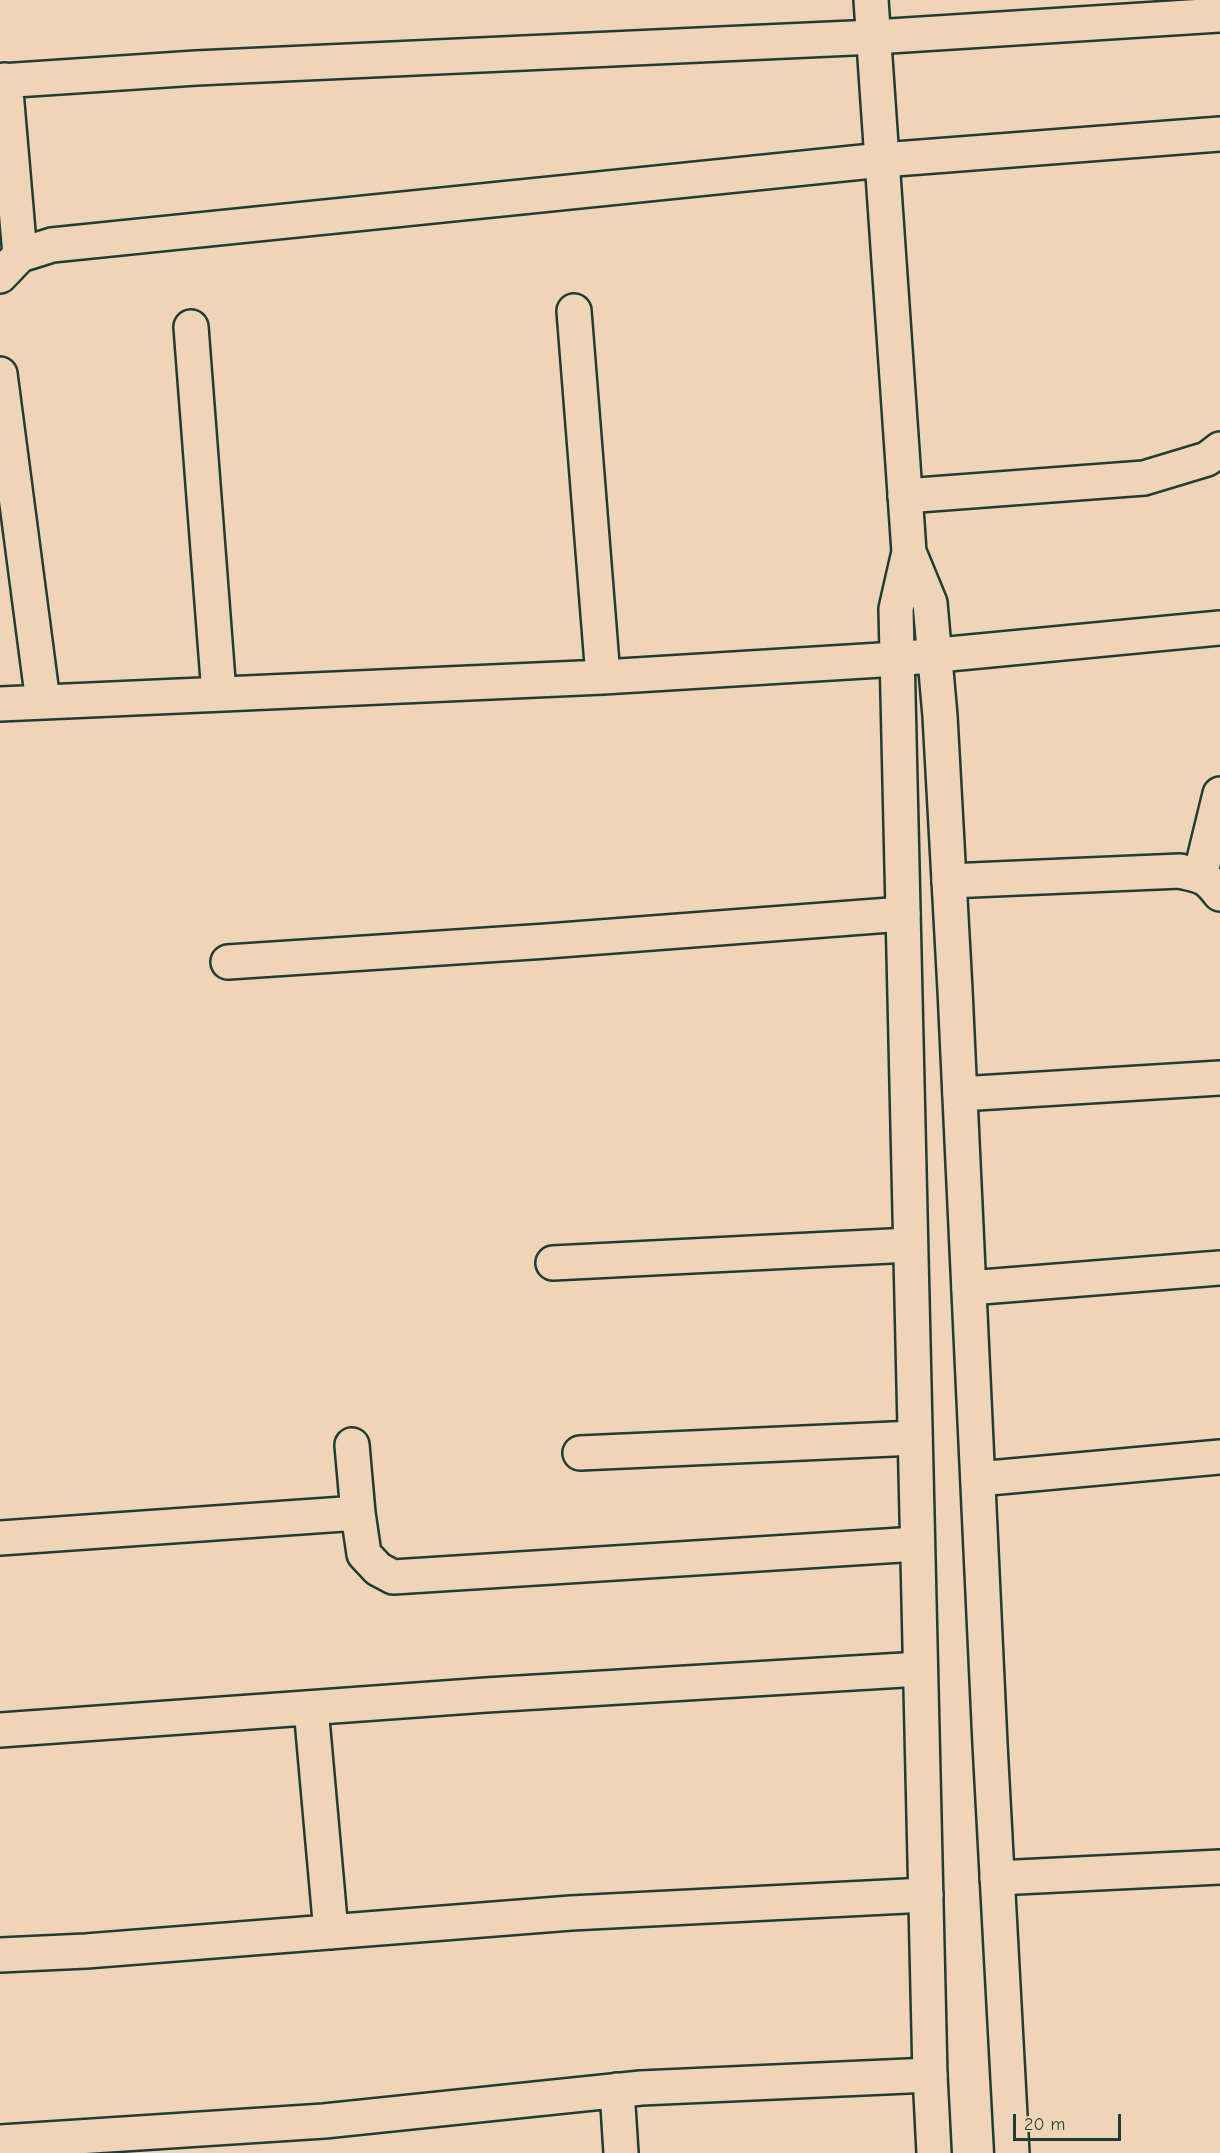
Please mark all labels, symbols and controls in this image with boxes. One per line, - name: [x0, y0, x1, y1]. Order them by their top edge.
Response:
- scale bar: [1016, 2102, 1124, 2140]
- text: 20 m: [1024, 2114, 1065, 2135]

